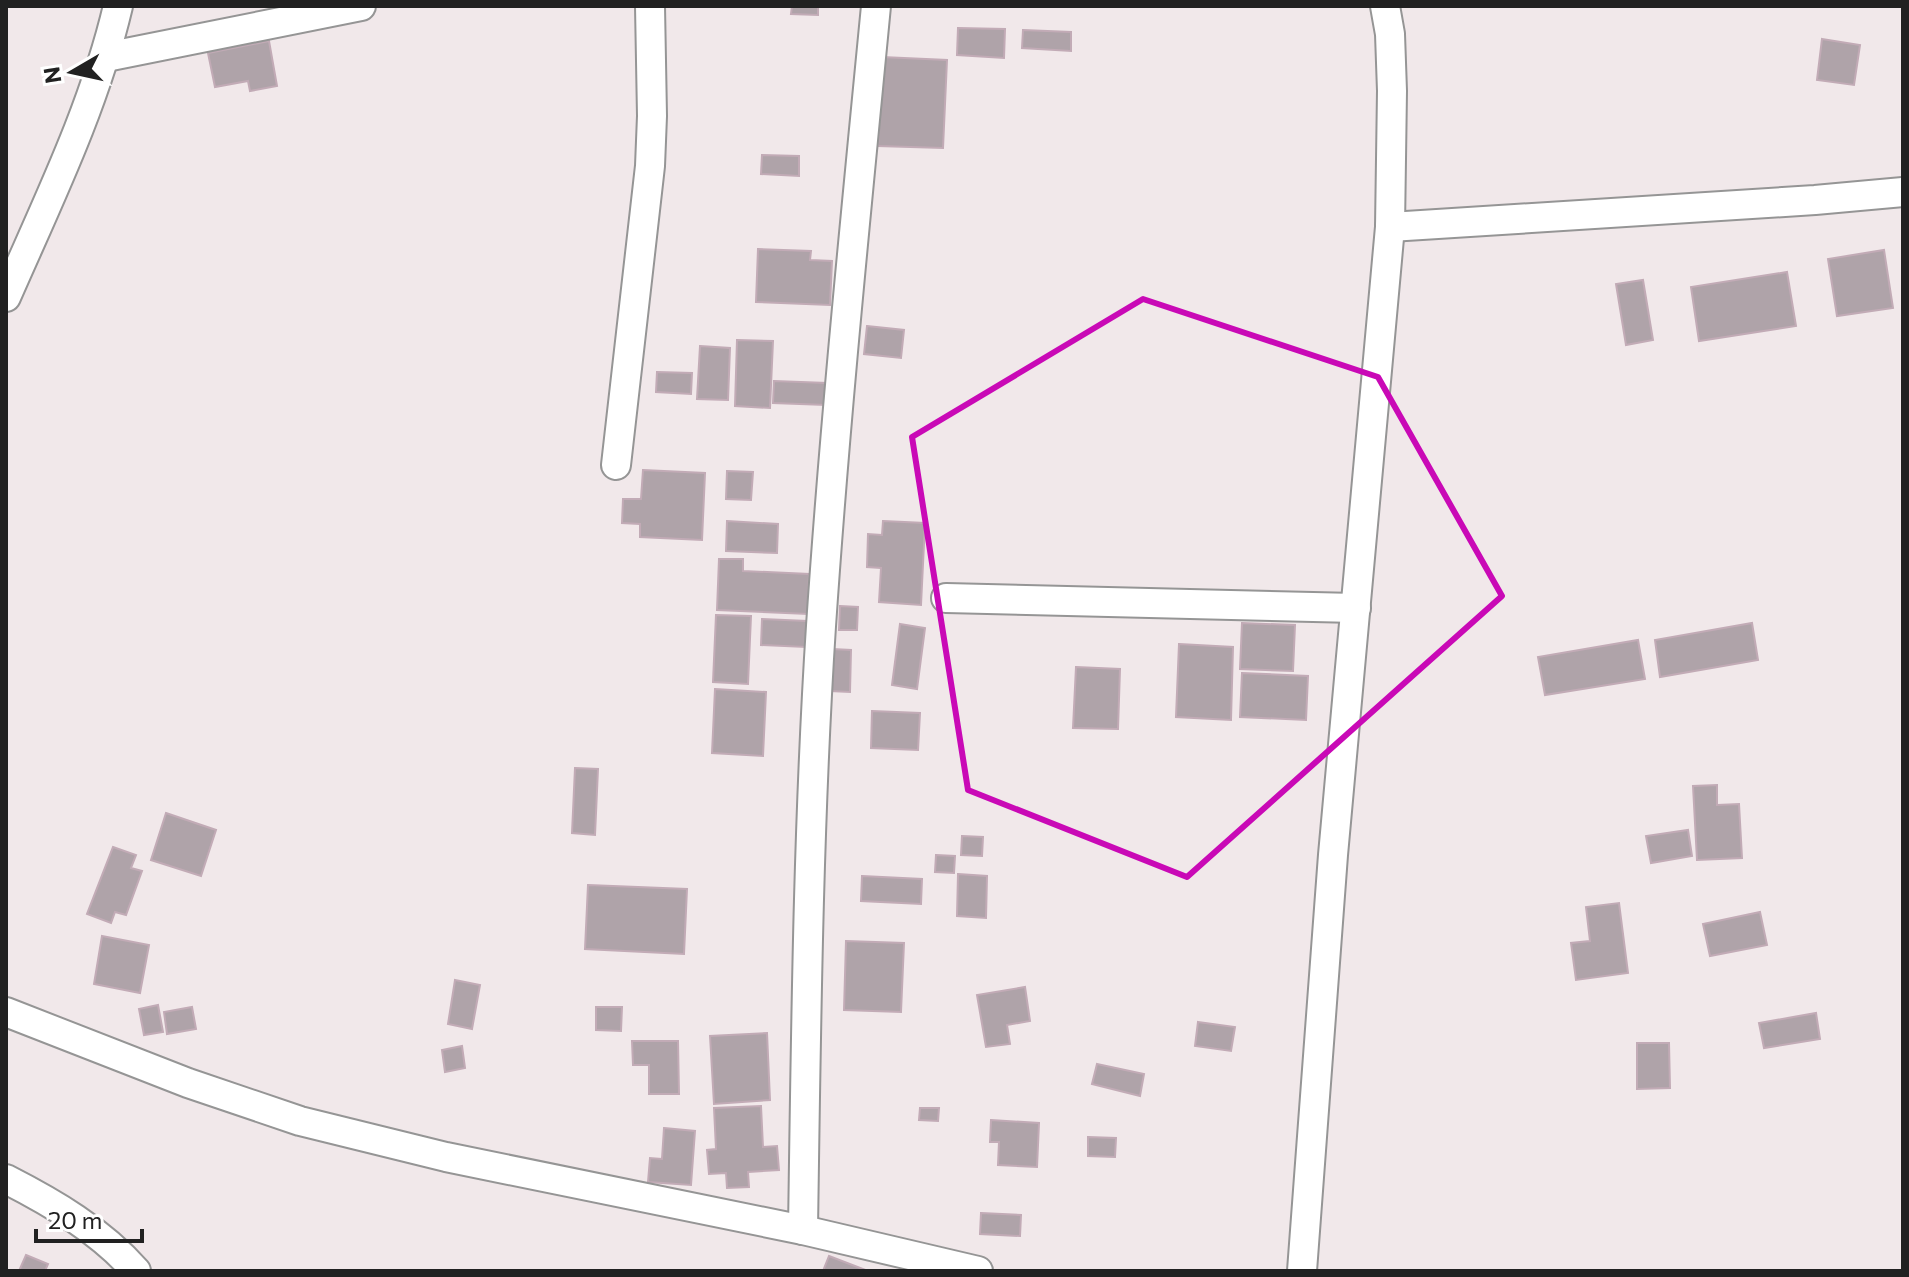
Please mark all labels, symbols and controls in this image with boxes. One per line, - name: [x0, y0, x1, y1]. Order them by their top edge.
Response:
- north arrow: [32, 32, 112, 112]
- text: N: [37, 65, 66, 85]
- scale bar: [36, 1193, 142, 1243]
- text: 20 m: [48, 1205, 102, 1234]

